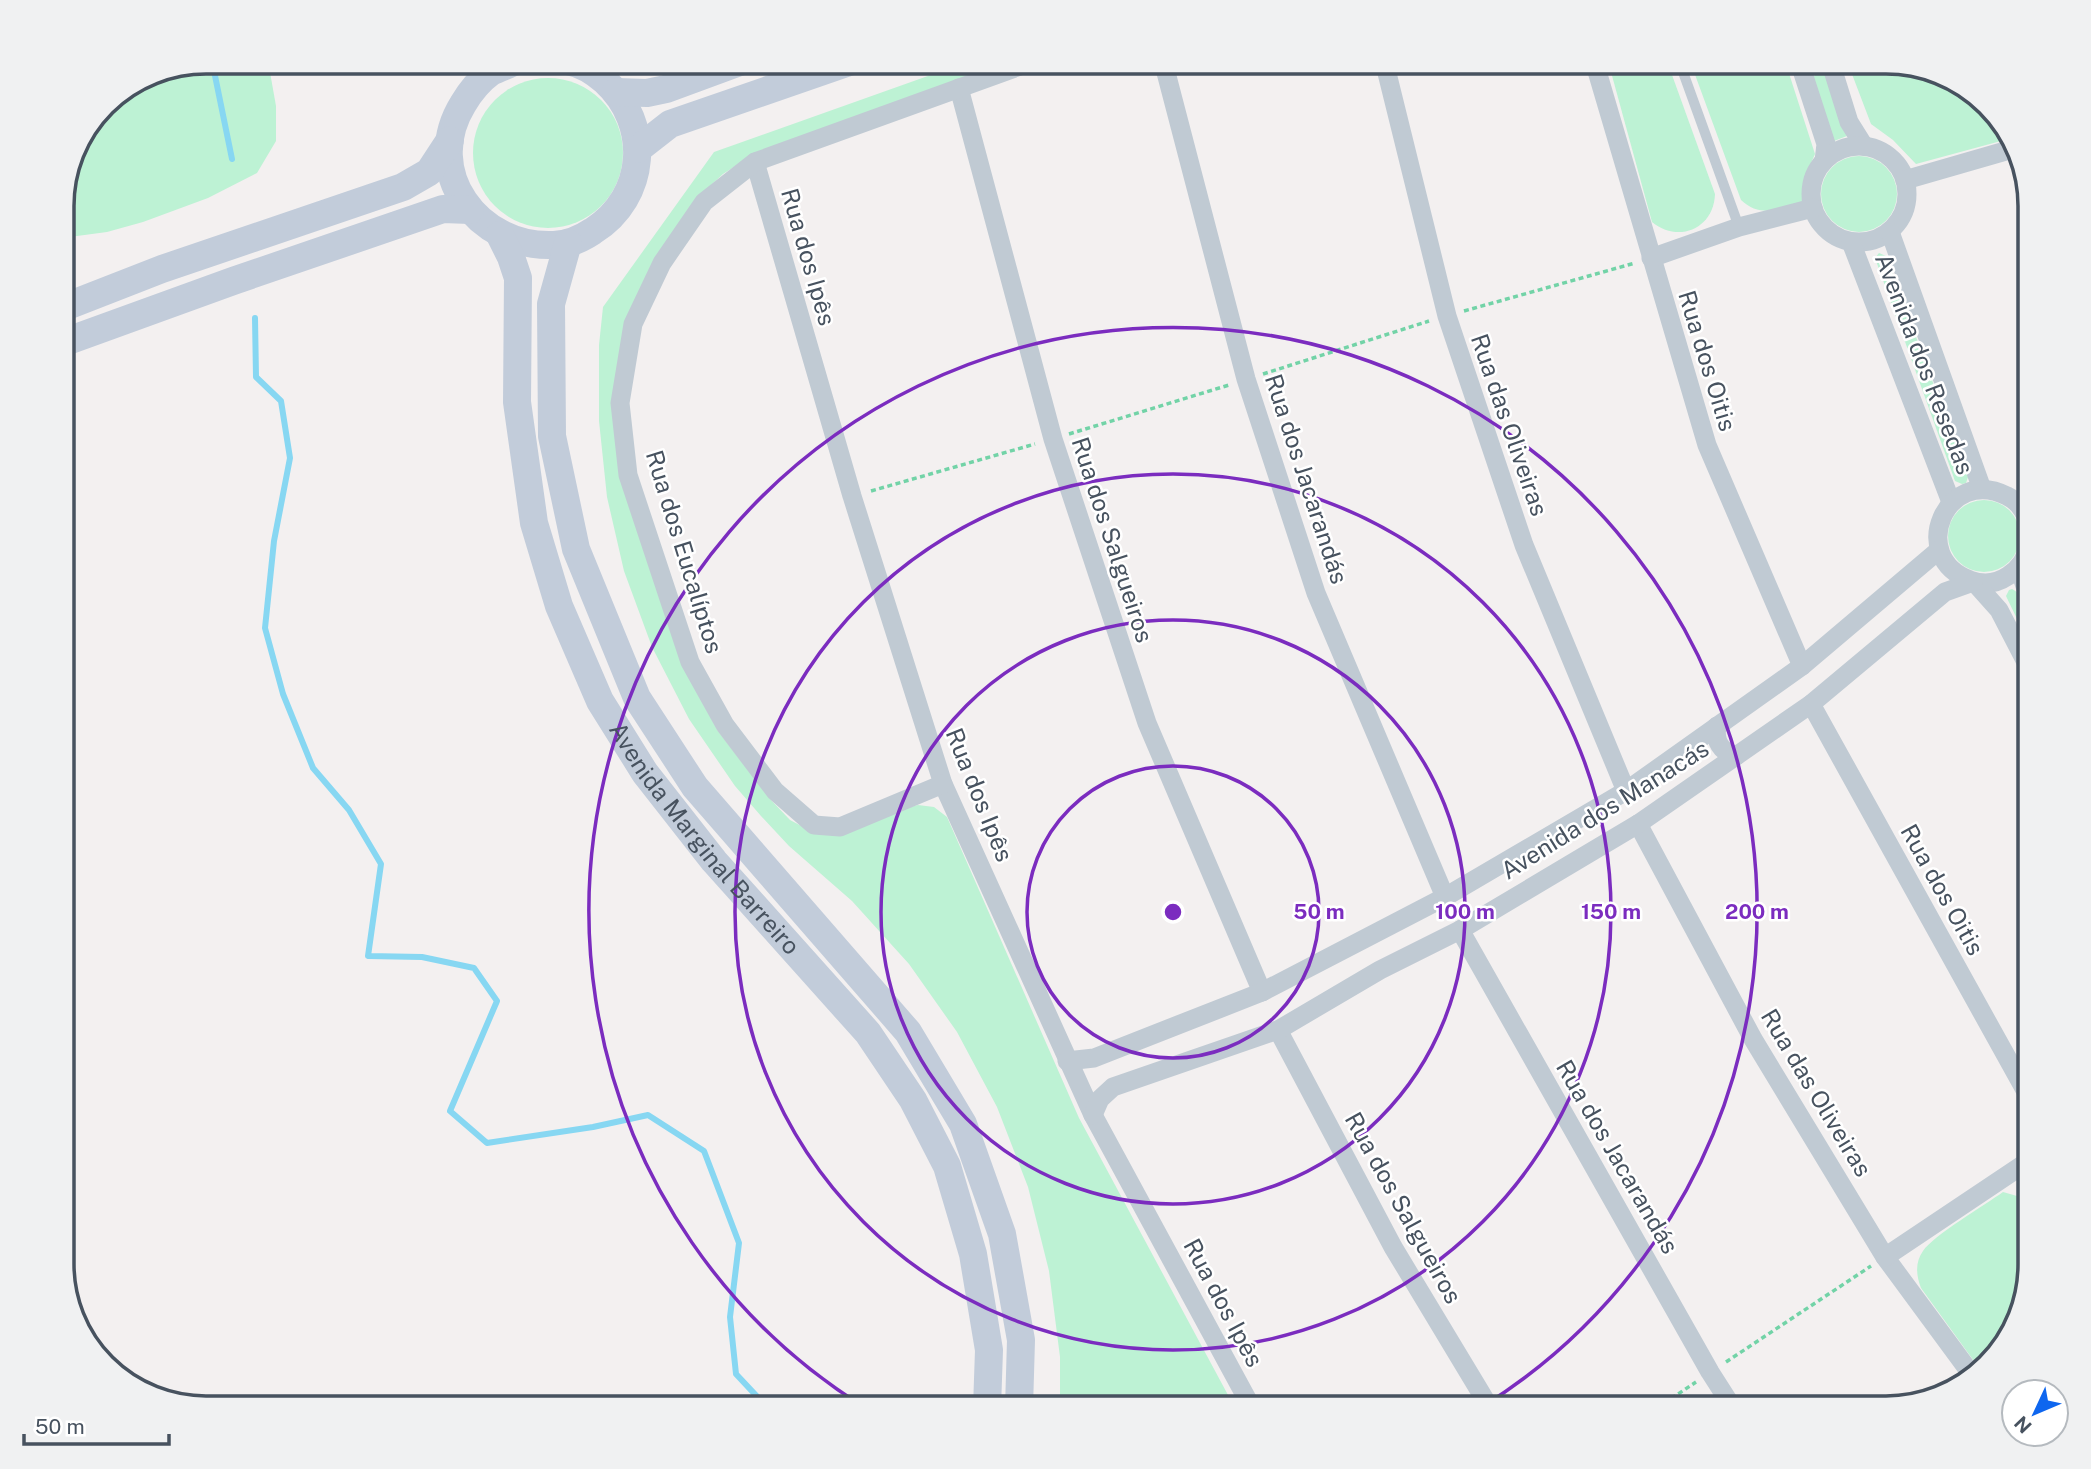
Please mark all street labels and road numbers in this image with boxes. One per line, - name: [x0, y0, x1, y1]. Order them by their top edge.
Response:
- street label: Rua dos Ipês: [776, 185, 842, 328]
- street label: Avenida dos Resedas: [1870, 249, 1980, 478]
- street label: Rua dos Oitis: [1673, 287, 1743, 434]
- street label: Rua das Oliveiras: [1466, 330, 1554, 519]
- street label: Rua dos Jacarandás: [1260, 370, 1354, 587]
- street label: Rua dos Salgueiros: [1067, 433, 1159, 646]
- street label: Rua dos Eucalíptos: [641, 447, 729, 657]
- street label: Avenida Marginal Barreiro: [604, 717, 806, 960]
- street label: Rua dos Ipês: [940, 724, 1019, 865]
- street label: Avenida dos Manacás: [1496, 734, 1713, 884]
- street label: Rua dos Oitis: [1895, 819, 1990, 960]
- street label: Rua das Oliveiras: [1756, 1004, 1878, 1181]
- street label: Rua dos Jacarandás: [1551, 1055, 1685, 1258]
- street label: Rua dos Salgueiros: [1340, 1107, 1468, 1308]
- street label: Rua dos Ipês: [1178, 1234, 1269, 1371]

